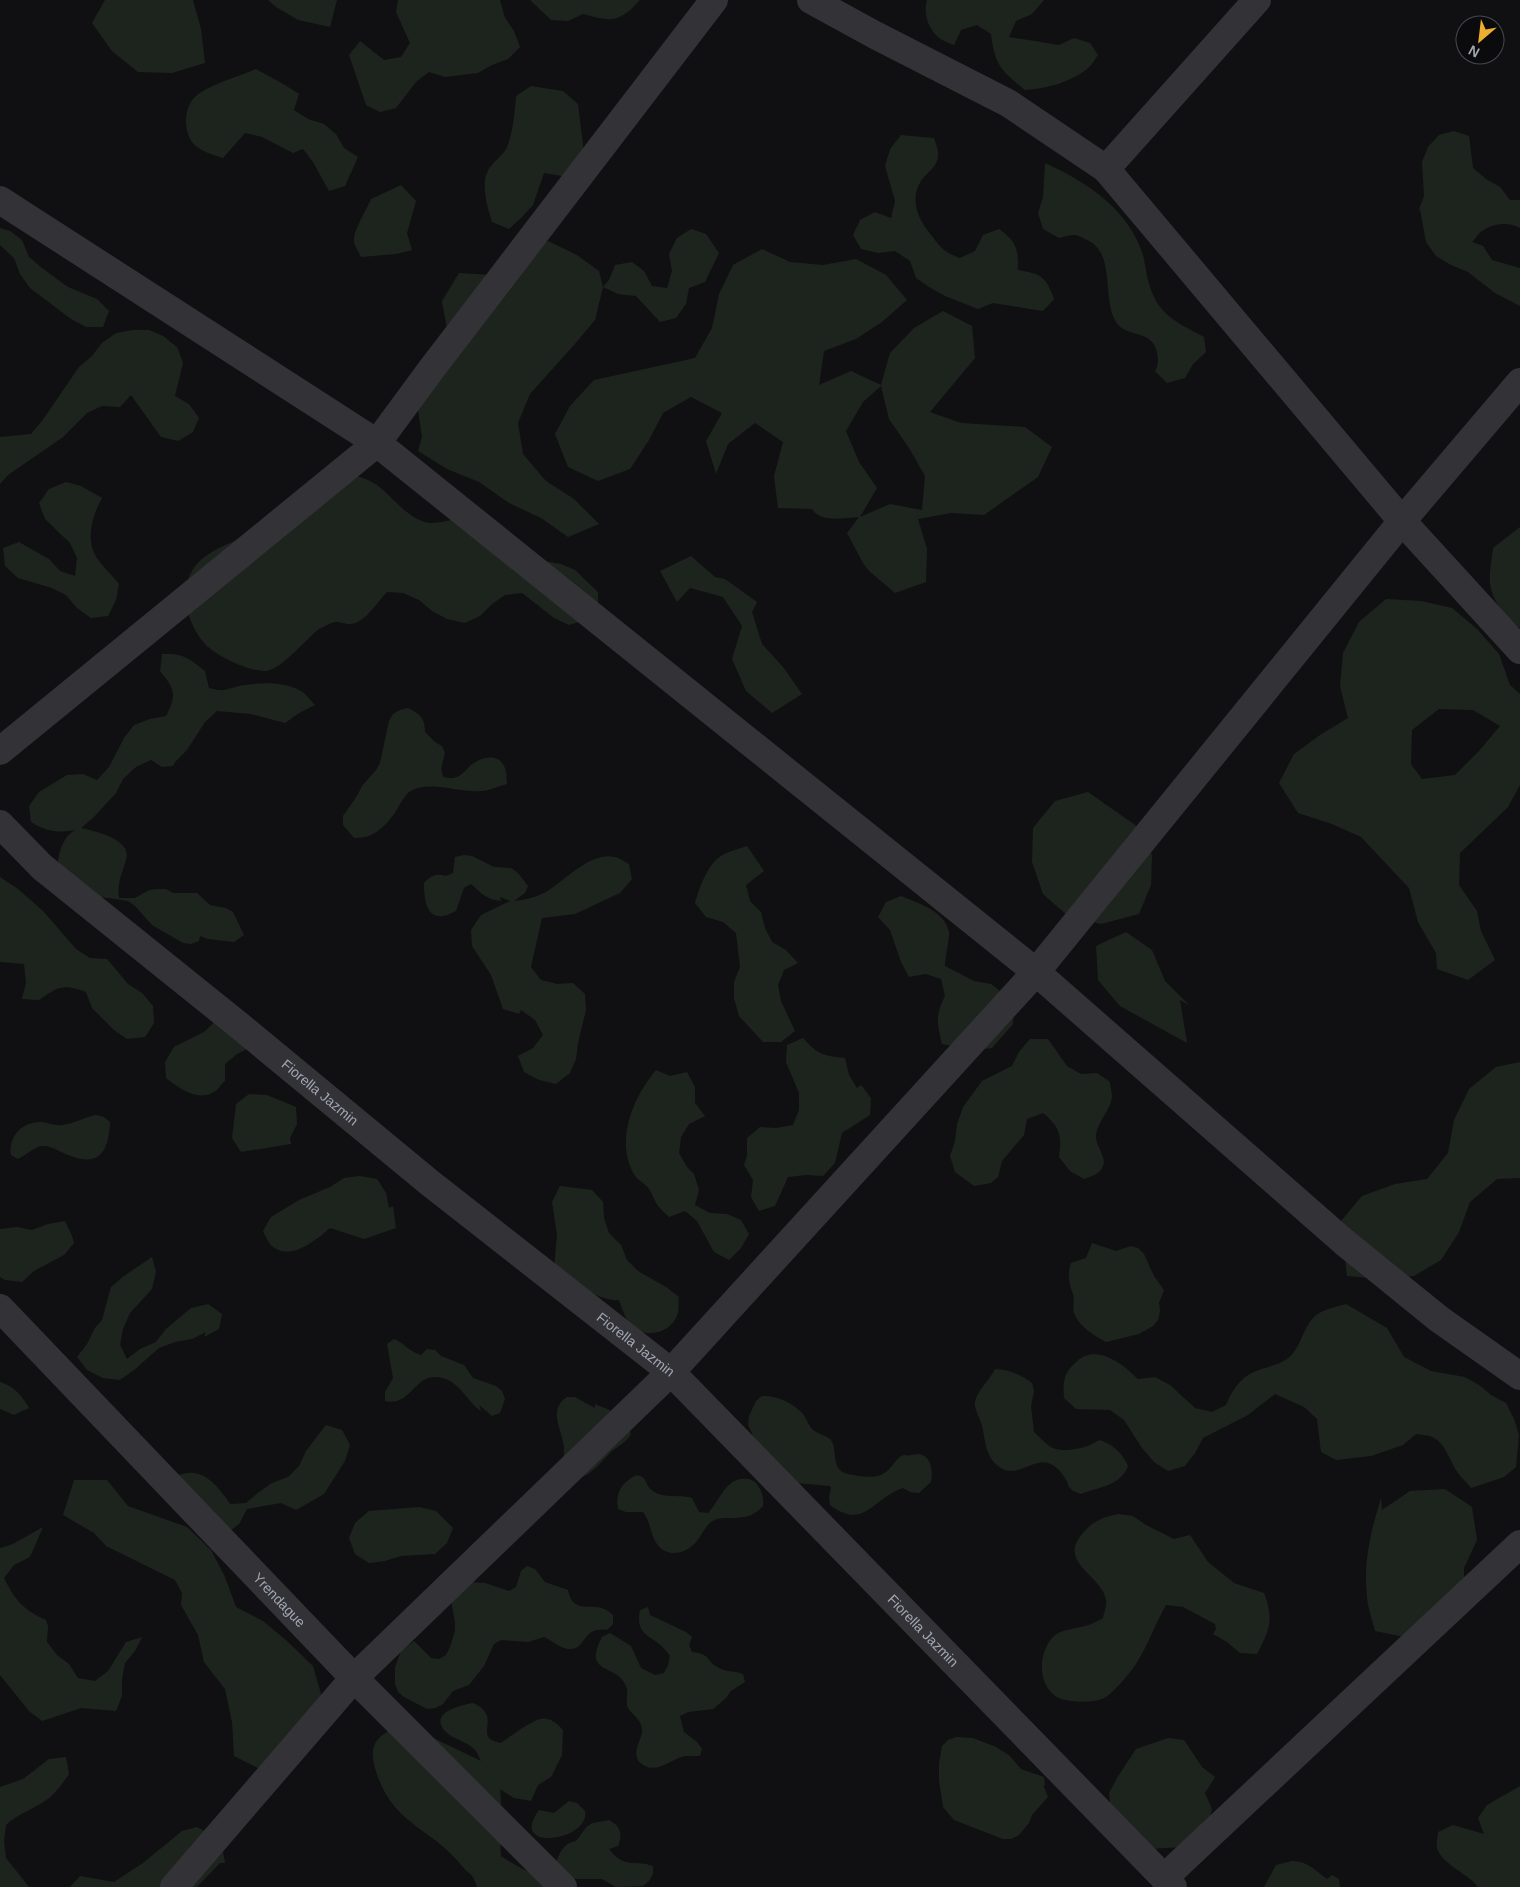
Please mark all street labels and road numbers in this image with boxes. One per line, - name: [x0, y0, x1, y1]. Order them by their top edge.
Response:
- street label: Fiorella Jazmin: [279, 1056, 362, 1128]
- street label: Fiorella Jazmin: [594, 1309, 678, 1380]
- street label: Yrendague: [250, 1570, 309, 1630]
- street label: Fiorella Jazmin: [884, 1591, 962, 1670]

